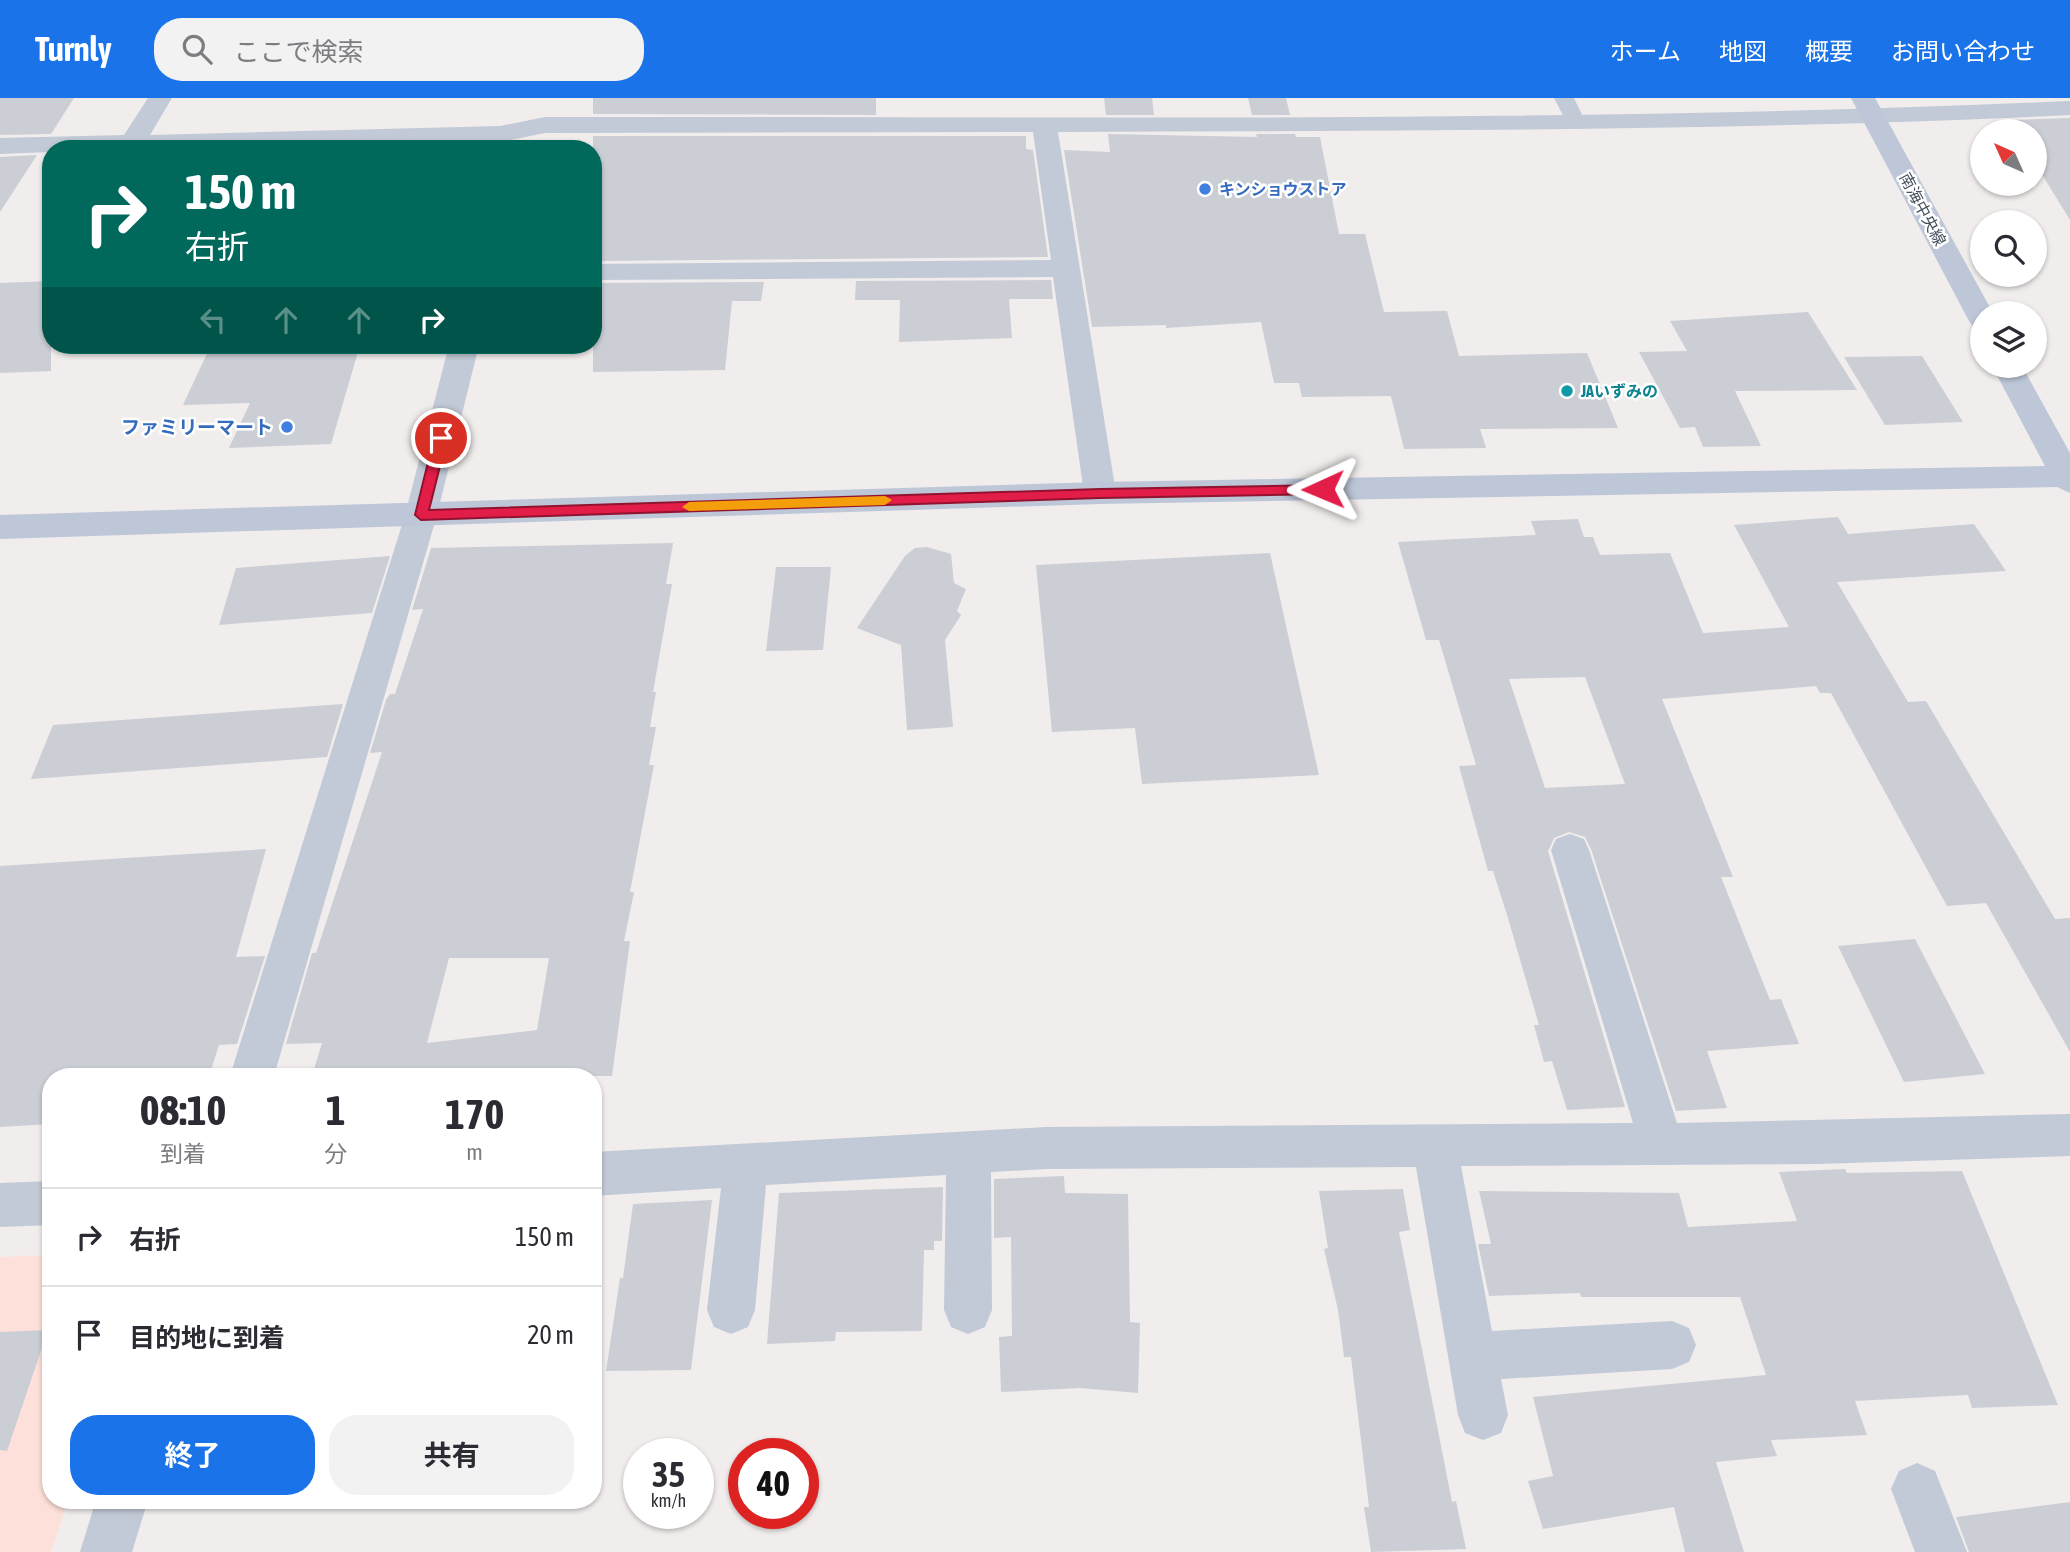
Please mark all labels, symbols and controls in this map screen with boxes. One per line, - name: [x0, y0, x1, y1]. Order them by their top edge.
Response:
- search box: [154, 18, 644, 81]
- text: Turnly: [35, 30, 112, 68]
- icon: search: [178, 30, 216, 68]
- text: ここで検索: [234, 37, 364, 67]
- text: ホーム: [1610, 38, 1681, 65]
- text: 地図: [1719, 38, 1767, 65]
- text: 概要: [1805, 38, 1853, 65]
- text: お問い合わせ: [1891, 38, 2035, 65]
- north arrow: [1970, 119, 2048, 196]
- map controls: [1970, 119, 2047, 378]
- text: 150 m: [185, 163, 296, 219]
- icon: right: [70, 168, 161, 259]
- street label: 南海中央線: [1896, 169, 1950, 249]
- place label: キンショウストア: [1219, 180, 1347, 198]
- marker: キンショウストア: [1197, 181, 1213, 197]
- button: search: [1970, 210, 2047, 287]
- text: 右折: [185, 228, 249, 265]
- icon: left: [194, 301, 232, 339]
- icon: ahead: [267, 301, 305, 339]
- icon: ahead: [340, 301, 378, 339]
- icon: right: [413, 301, 451, 339]
- button: layers: [1970, 301, 2047, 378]
- place label: JAいずみの: [1580, 382, 1658, 400]
- marker: JAいずみの: [1559, 383, 1575, 399]
- pin: [411, 408, 471, 468]
- place label: ファミリーマート: [121, 416, 273, 438]
- marker: ファミリーマート: [279, 419, 295, 435]
- icon: arrive: [422, 419, 460, 457]
- position arrow: [1286, 452, 1360, 526]
- text: 08:10: [140, 1086, 226, 1134]
- text: 1: [326, 1086, 345, 1134]
- text: 170: [445, 1090, 504, 1138]
- text: m: [466, 1139, 483, 1165]
- text: 到着: [160, 1141, 206, 1167]
- text: 分: [324, 1141, 347, 1167]
- icon: right: [70, 1218, 108, 1256]
- text: 150 m: [515, 1222, 574, 1252]
- text: 右折: [129, 1225, 181, 1255]
- icon: arrive: [70, 1316, 108, 1354]
- text: 20 m: [527, 1320, 574, 1350]
- text: 目的地に到着: [129, 1323, 285, 1353]
- button: 終了: [70, 1415, 315, 1495]
- button: 共有: [329, 1415, 574, 1495]
- speed limit sign: 40: [728, 1438, 819, 1529]
- text: 35: [652, 1454, 685, 1494]
- text: km/h: [651, 1490, 686, 1511]

